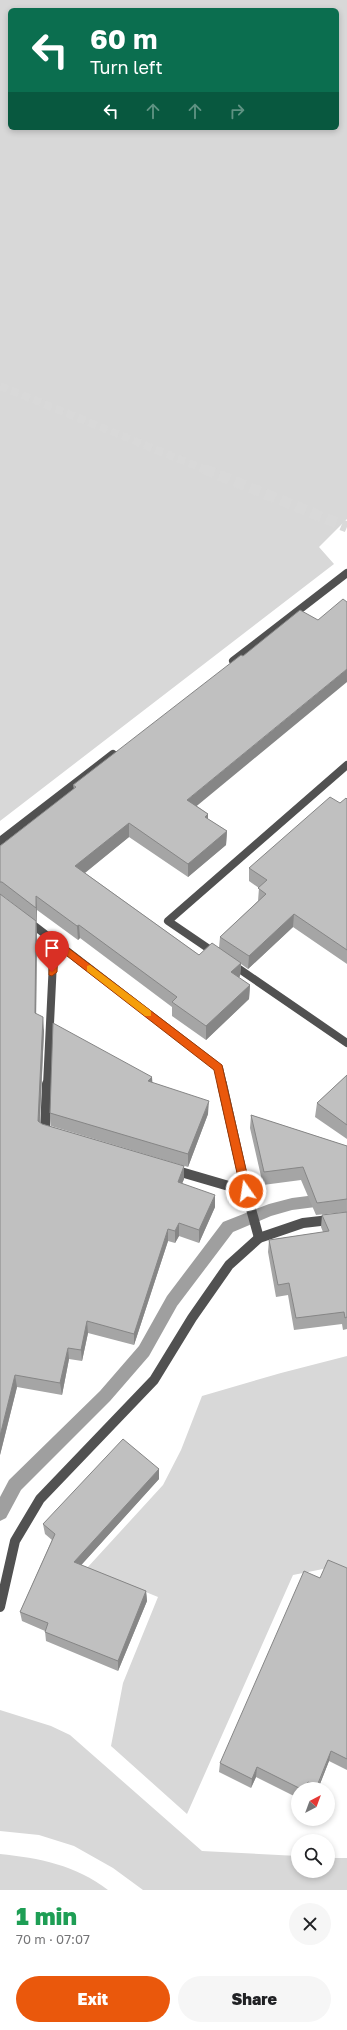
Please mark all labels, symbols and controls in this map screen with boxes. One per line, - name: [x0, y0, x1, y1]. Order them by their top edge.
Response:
- text: 60 m: [90, 22, 157, 55]
- icon: left: [24, 24, 76, 76]
- text: Turn left: [90, 56, 163, 78]
- icon: left: [100, 100, 122, 122]
- icon: ahead: [142, 100, 164, 122]
- icon: ahead: [184, 100, 206, 122]
- icon: right: [226, 100, 248, 122]
- pin: [35, 931, 69, 972]
- icon: arrive: [41, 937, 63, 959]
- position arrow: [225, 1170, 267, 1212]
- north arrow: [291, 1782, 335, 1826]
- map controls: [291, 1782, 335, 1878]
- button: search: [291, 1834, 335, 1878]
- text: 1 min: [16, 1901, 77, 1930]
- button: close: [289, 1903, 331, 1945]
- text: 70 m · 07:07: [16, 1931, 90, 1947]
- button: Exit: [16, 1976, 170, 2022]
- button: Share: [178, 1976, 331, 2022]

